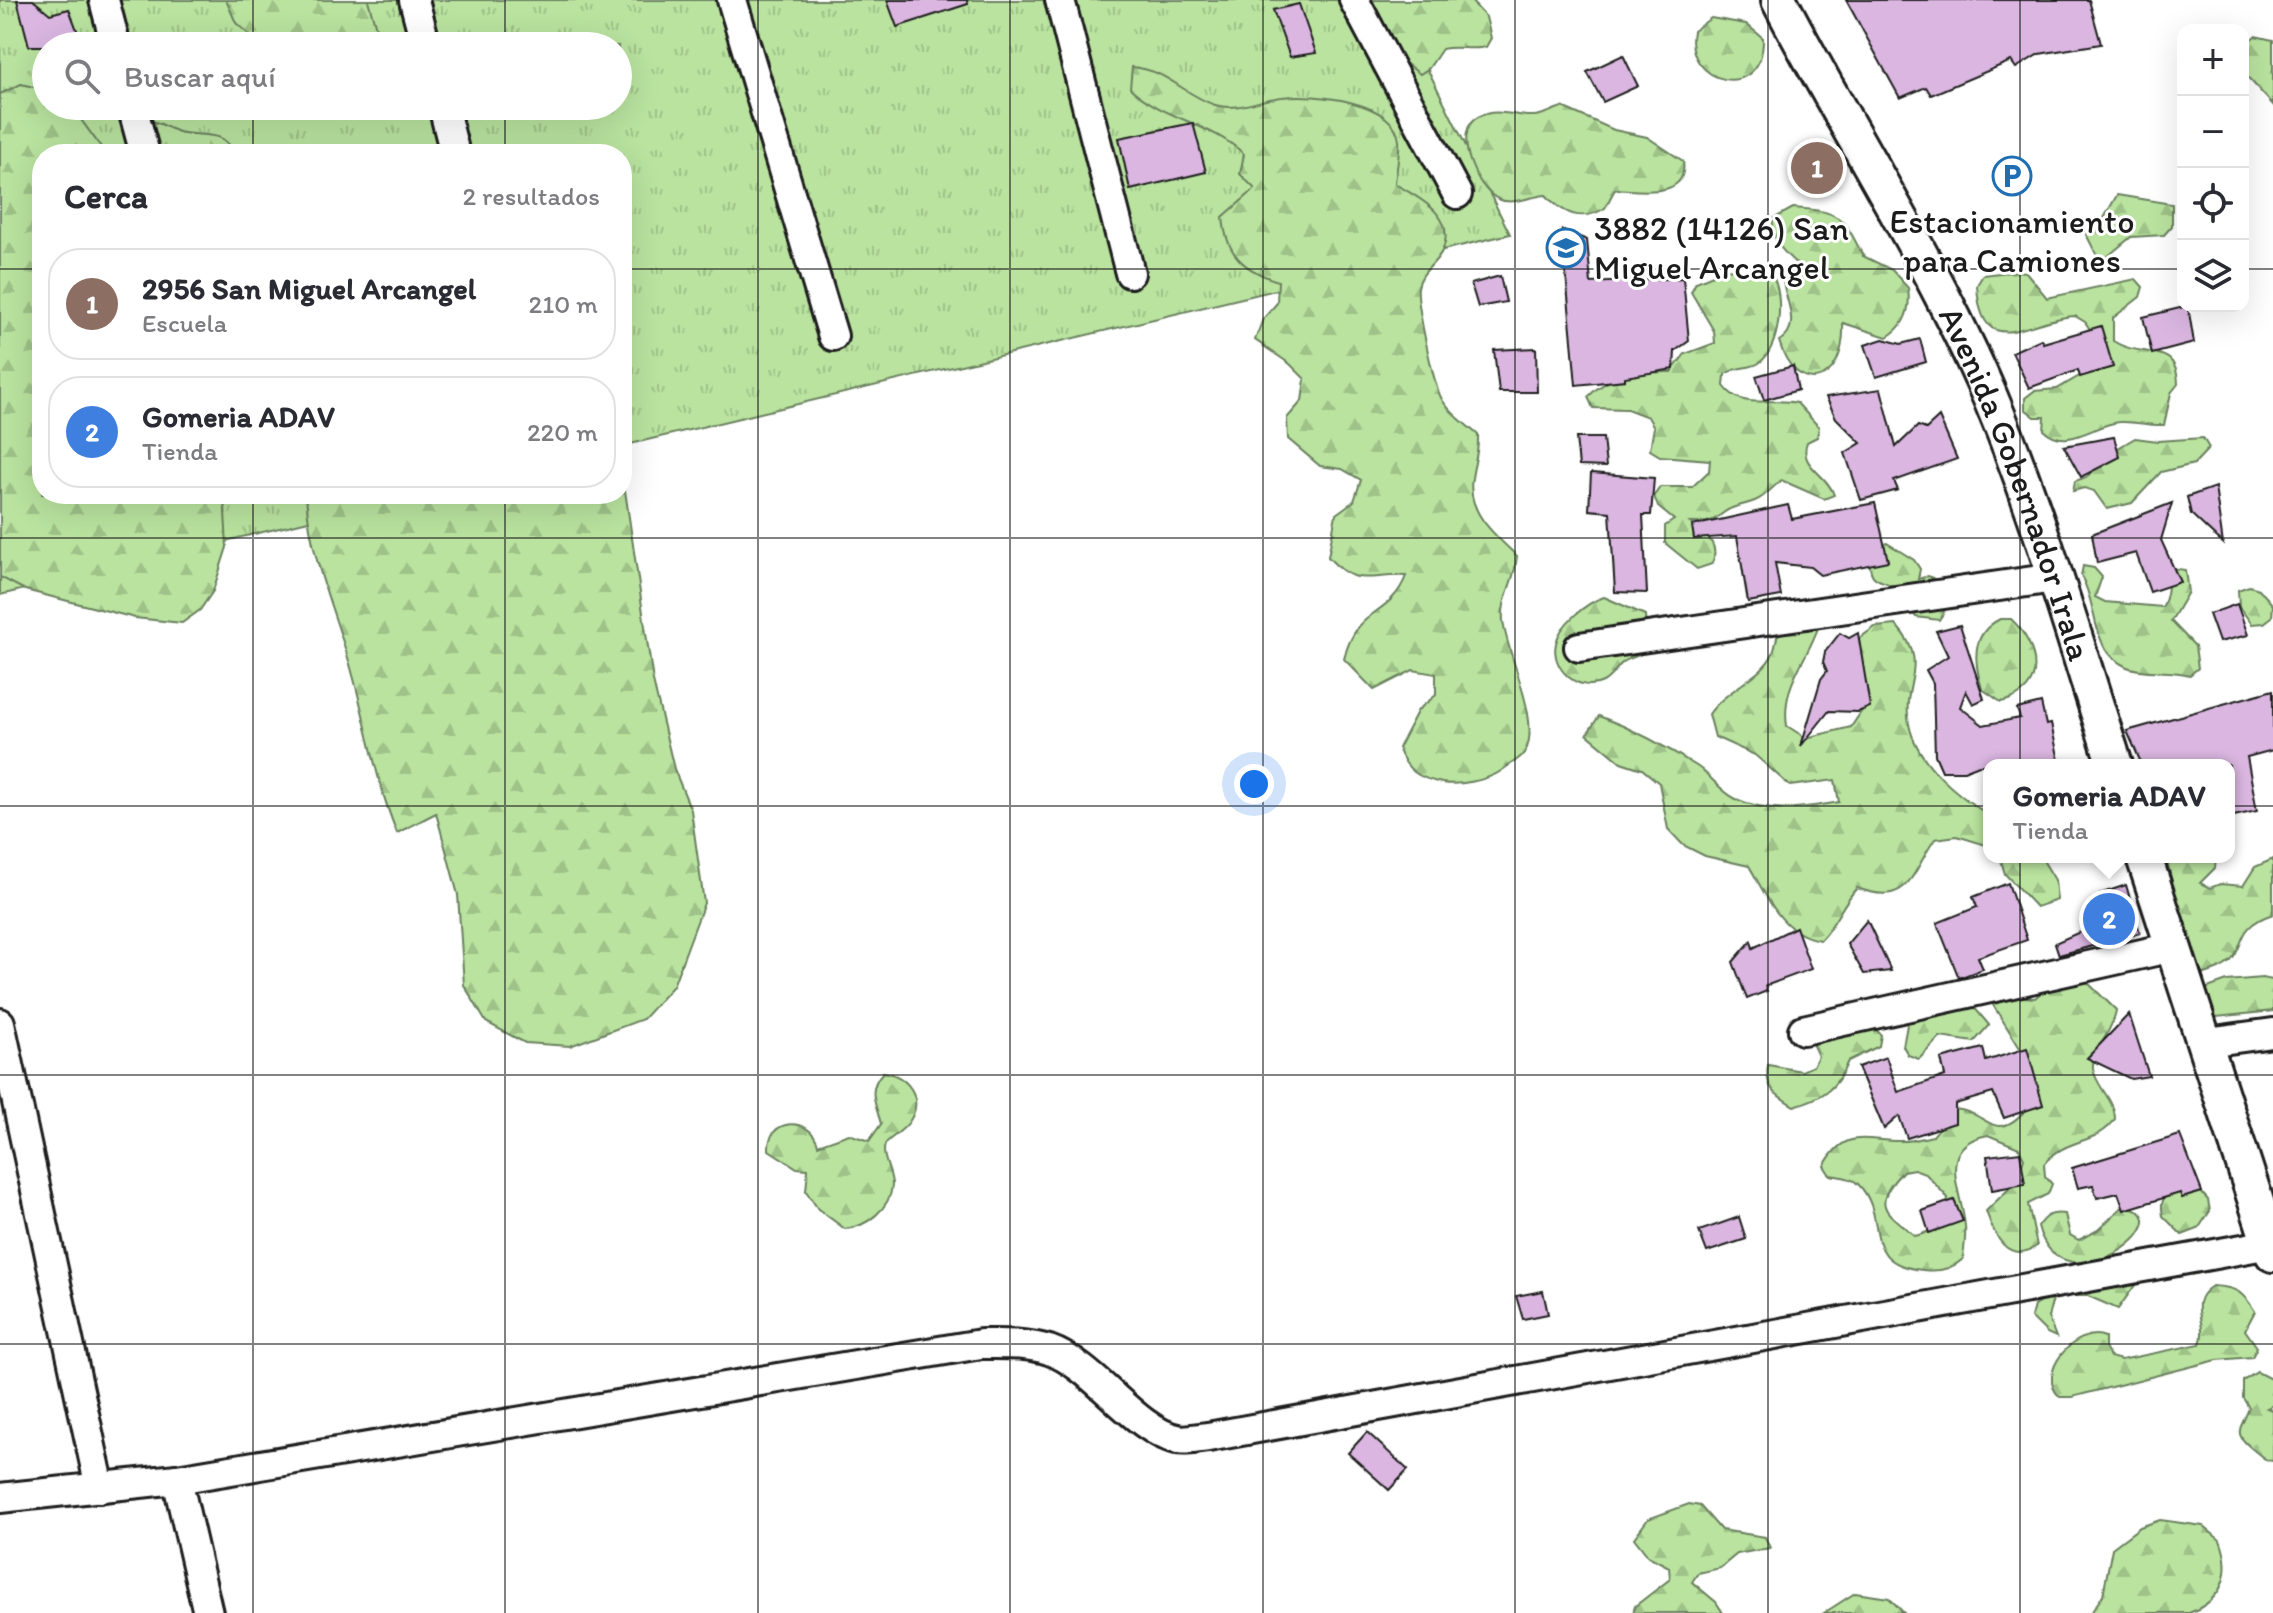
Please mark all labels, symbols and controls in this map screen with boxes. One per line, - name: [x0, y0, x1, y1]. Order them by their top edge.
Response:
- map controls: [2177, 24, 2249, 312]
- button: +: [2177, 24, 2249, 96]
- search box: [32, 32, 632, 120]
- icon: search: [60, 54, 104, 98]
- text: Buscar aquí: [124, 58, 276, 95]
- button: −: [2177, 96, 2249, 168]
- pin: 1: [1791, 138, 1843, 198]
- parking icon: Estacionamiento para Camiones: [1991, 155, 2033, 197]
- button: locate: [2177, 168, 2249, 240]
- text: Cerca: [64, 176, 148, 217]
- text: 2 resultados: [462, 180, 600, 212]
- place label: Estacionamiento para Camiones: [1889, 201, 2135, 281]
- place label: 3882 (14126) San Miguel Arcangel: [1594, 208, 1849, 288]
- school or university icon: 3882 (14126) San Miguel Arcangel: [1545, 227, 1587, 269]
- button: layers: [2177, 240, 2249, 312]
- text: 2956 San Miguel Arcangel: [142, 270, 476, 307]
- text: 1: [86, 288, 98, 320]
- text: 210 m: [529, 288, 598, 320]
- street label: Avenida Gobernador Irala: [1930, 300, 2101, 666]
- text: Escuela: [142, 307, 227, 339]
- text: Gomeria ADAV: [142, 398, 335, 435]
- text: 2: [85, 416, 99, 448]
- text: 220 m: [527, 416, 598, 448]
- text: Tienda: [142, 435, 218, 467]
- popup: [1983, 759, 2235, 863]
- your location: [1234, 764, 1274, 804]
- text: Gomeria ADAV: [2013, 777, 2205, 814]
- text: Tienda: [2013, 814, 2088, 846]
- pin: 2: [2083, 889, 2135, 949]

